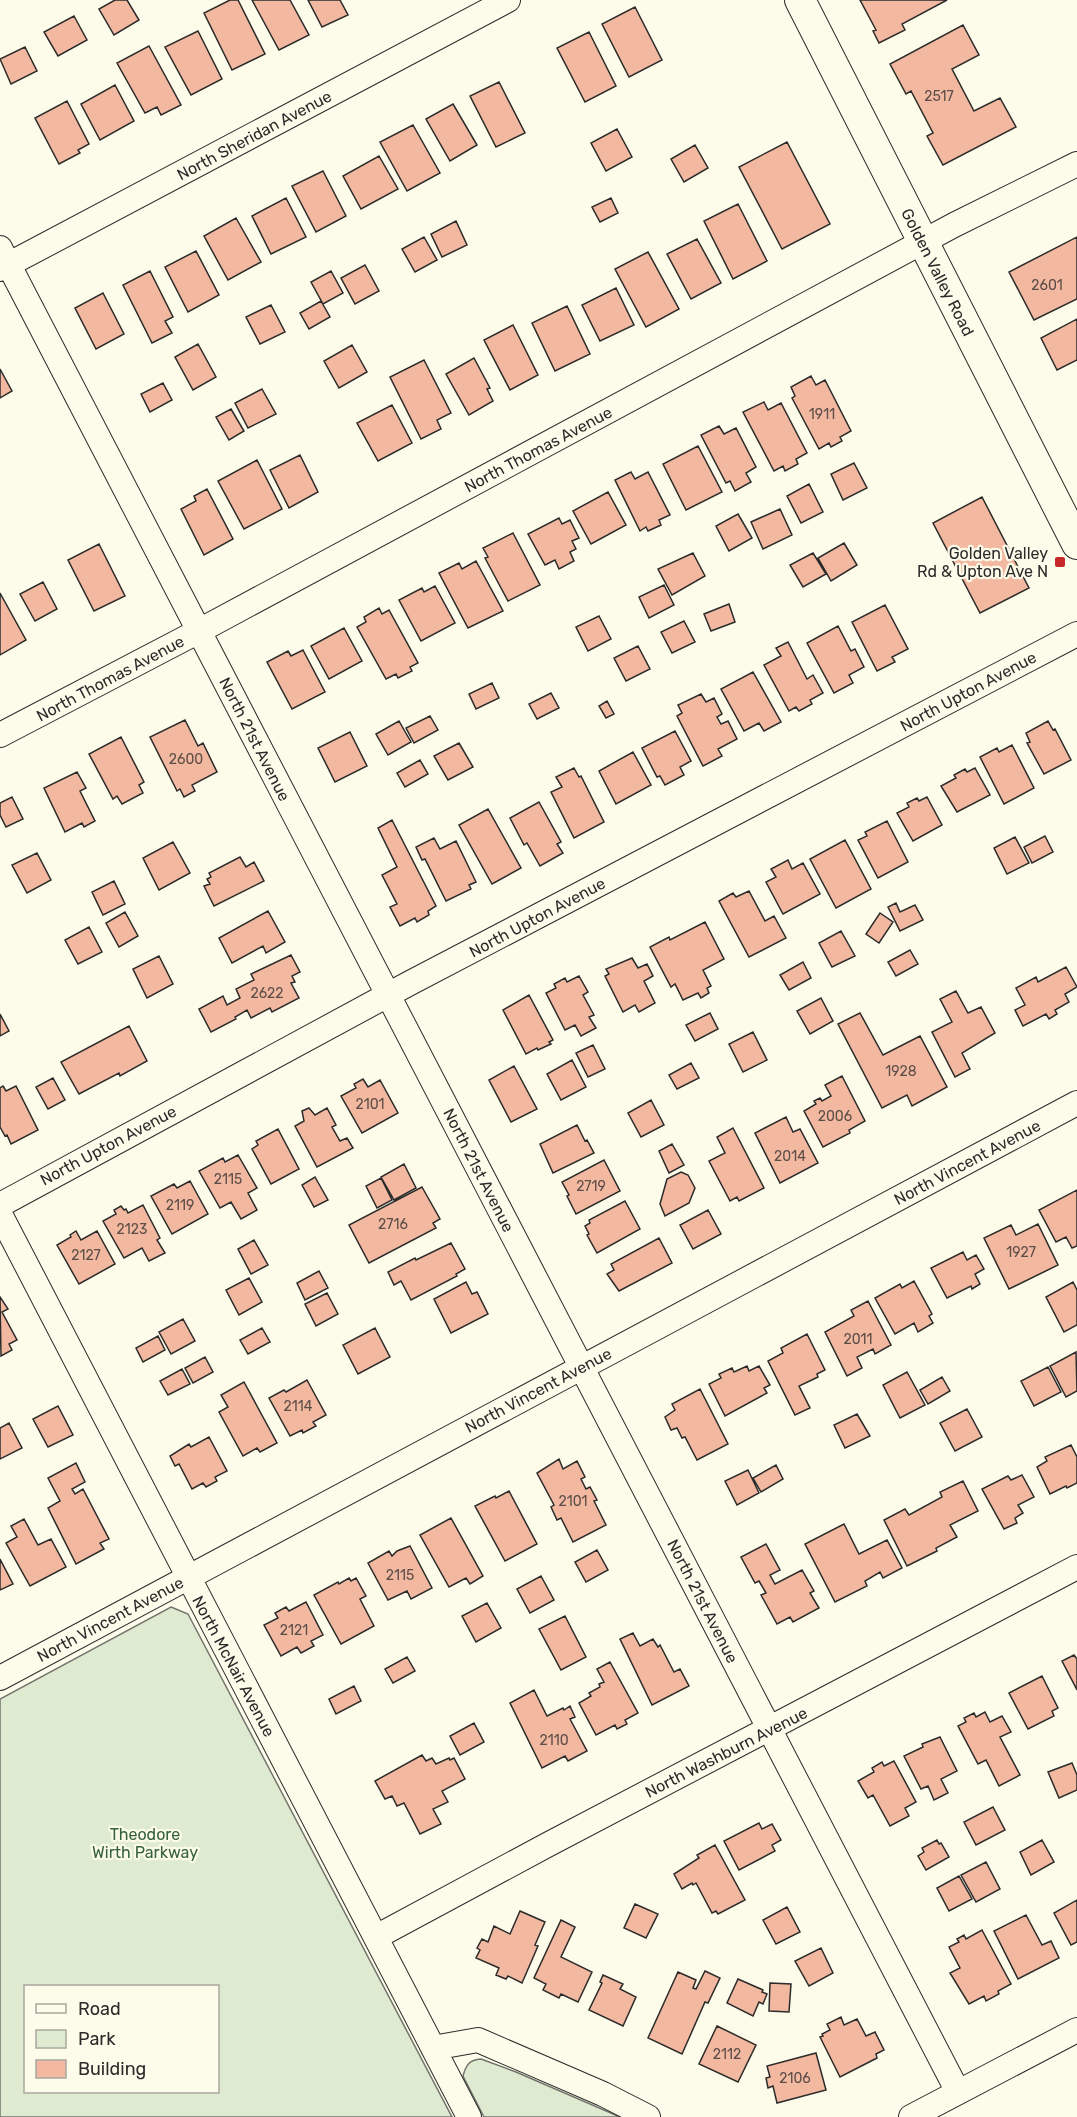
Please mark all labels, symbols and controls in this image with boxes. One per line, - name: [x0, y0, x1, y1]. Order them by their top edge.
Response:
- street label: North Sheridan Avenue: [174, 87, 335, 184]
- house number: 2517: [924, 88, 954, 105]
- street label: Golden Valley Road: [897, 205, 978, 339]
- house number: 2601: [1031, 277, 1063, 294]
- street label: North Thomas Avenue: [461, 402, 615, 496]
- house number: 1911: [809, 406, 835, 423]
- place label: Golden Valley Rd & Upton Ave N: [917, 544, 1048, 581]
- marker: Golden Valley Rd & Upton Ave N: [1053, 555, 1067, 569]
- street label: North Thomas Avenue: [33, 631, 187, 725]
- street label: North Upton Avenue: [897, 647, 1040, 735]
- street label: North 21st Avenue: [215, 674, 294, 804]
- house number: 2600: [169, 751, 203, 768]
- street label: North Upton Avenue: [466, 873, 609, 961]
- house number: 2622: [250, 985, 284, 1002]
- house number: 1928: [885, 1063, 917, 1080]
- house number: 2101: [355, 1096, 385, 1113]
- street label: North Upton Avenue: [37, 1101, 180, 1189]
- street label: North 21st Avenue: [439, 1105, 518, 1235]
- house number: 2006: [818, 1108, 852, 1125]
- street label: North Vincent Avenue: [891, 1116, 1044, 1209]
- house number: 2014: [774, 1148, 806, 1165]
- house number: 2115: [214, 1171, 242, 1188]
- house number: 2719: [576, 1178, 606, 1195]
- house number: 2119: [166, 1197, 194, 1214]
- house number: 2716: [378, 1216, 408, 1233]
- house number: 2123: [117, 1221, 147, 1238]
- house number: 1927: [1006, 1244, 1036, 1261]
- house number: 2127: [71, 1247, 101, 1264]
- house number: 2011: [843, 1331, 873, 1348]
- street label: North Vincent Avenue: [462, 1344, 615, 1437]
- house number: 2114: [284, 1398, 313, 1415]
- house number: 2101: [558, 1493, 588, 1510]
- street label: North 21st Avenue: [663, 1536, 742, 1666]
- house number: 2115: [386, 1567, 414, 1584]
- street label: North Vincent Avenue: [34, 1573, 187, 1666]
- street label: North McNair Avenue: [188, 1592, 279, 1740]
- house number: 2121: [280, 1622, 308, 1639]
- street label: North Washburn Avenue: [642, 1703, 811, 1802]
- house number: 2110: [539, 1732, 569, 1749]
- park label: Theodore Wirth Parkway: [92, 1825, 198, 1862]
- legend: [24, 1985, 219, 2093]
- text: Road: [78, 1998, 121, 2020]
- text: Park: [78, 2028, 116, 2050]
- house number: 2112: [713, 2046, 741, 2063]
- text: Building: [78, 2058, 146, 2080]
- house number: 2106: [779, 2070, 811, 2087]

